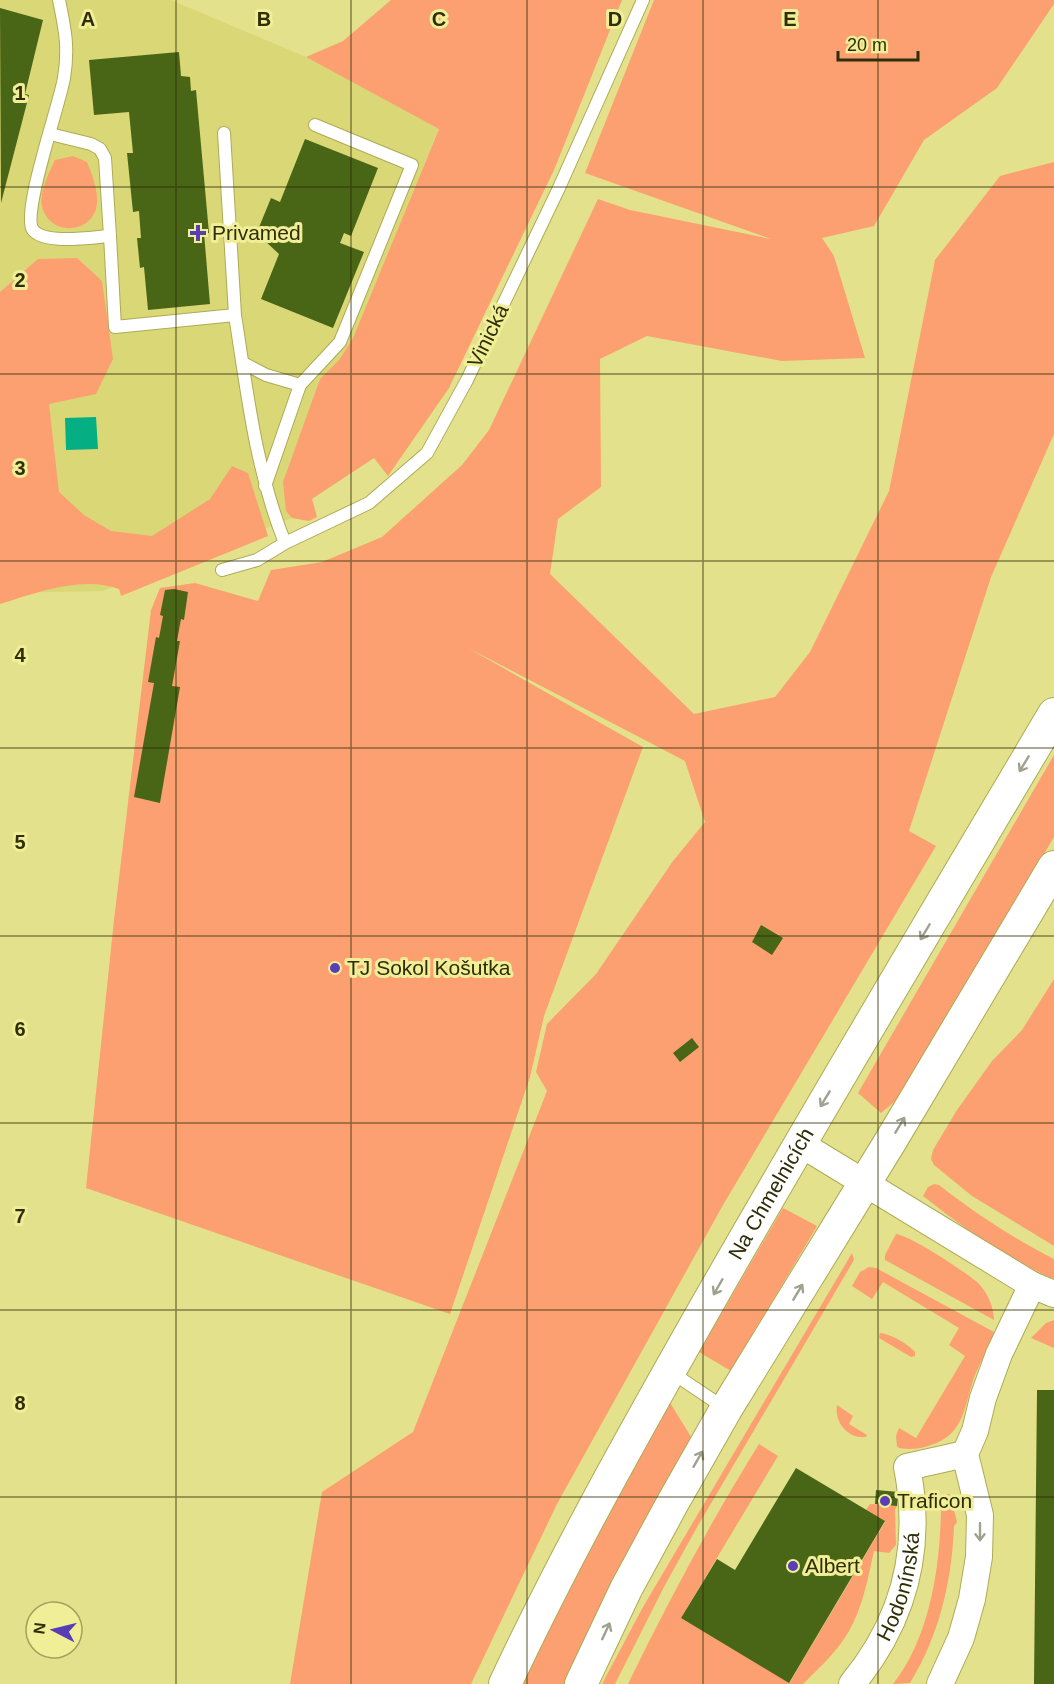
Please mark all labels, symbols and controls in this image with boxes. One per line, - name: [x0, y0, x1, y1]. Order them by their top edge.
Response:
- text: A: [81, 8, 95, 30]
- text: B: [257, 8, 271, 30]
- text: C: [432, 8, 446, 30]
- text: D: [608, 8, 622, 30]
- text: E: [783, 8, 797, 30]
- scale bar: [838, 24, 918, 62]
- text: 20 m: [847, 35, 887, 55]
- text: 1: [14, 82, 26, 104]
- place label: Privamed: [212, 221, 301, 244]
- marker: Privamed: [189, 224, 207, 242]
- text: 2: [14, 269, 26, 291]
- street label: Vinická: [462, 300, 513, 371]
- text: 3: [14, 457, 26, 479]
- text: 4: [14, 644, 26, 666]
- one-way arrow: [1018, 755, 1030, 772]
- text: 5: [14, 831, 26, 853]
- one-way arrow: [918, 923, 930, 940]
- place label: TJ Sokol Košutka: [347, 956, 511, 979]
- marker: TJ Sokol Košutka: [328, 961, 342, 975]
- text: 6: [14, 1018, 26, 1040]
- one-way arrow: [819, 1090, 831, 1107]
- one-way arrow: [894, 1117, 906, 1134]
- street label: Na Chmelnicích: [723, 1124, 818, 1263]
- text: 7: [14, 1205, 26, 1227]
- one-way arrow: [711, 1278, 723, 1295]
- one-way arrow: [793, 1284, 805, 1301]
- text: 8: [14, 1392, 26, 1414]
- one-way arrow: [692, 1451, 704, 1468]
- place label: Traficon: [897, 1489, 972, 1512]
- marker: Traficon: [878, 1494, 892, 1508]
- one-way arrow: [974, 1521, 986, 1541]
- street label: Hodonínská: [872, 1531, 923, 1645]
- place label: Albert: [805, 1554, 860, 1577]
- marker: Albert: [786, 1559, 800, 1573]
- north arrow: [24, 1600, 84, 1660]
- text: N: [30, 1621, 49, 1635]
- one-way arrow: [601, 1623, 613, 1641]

